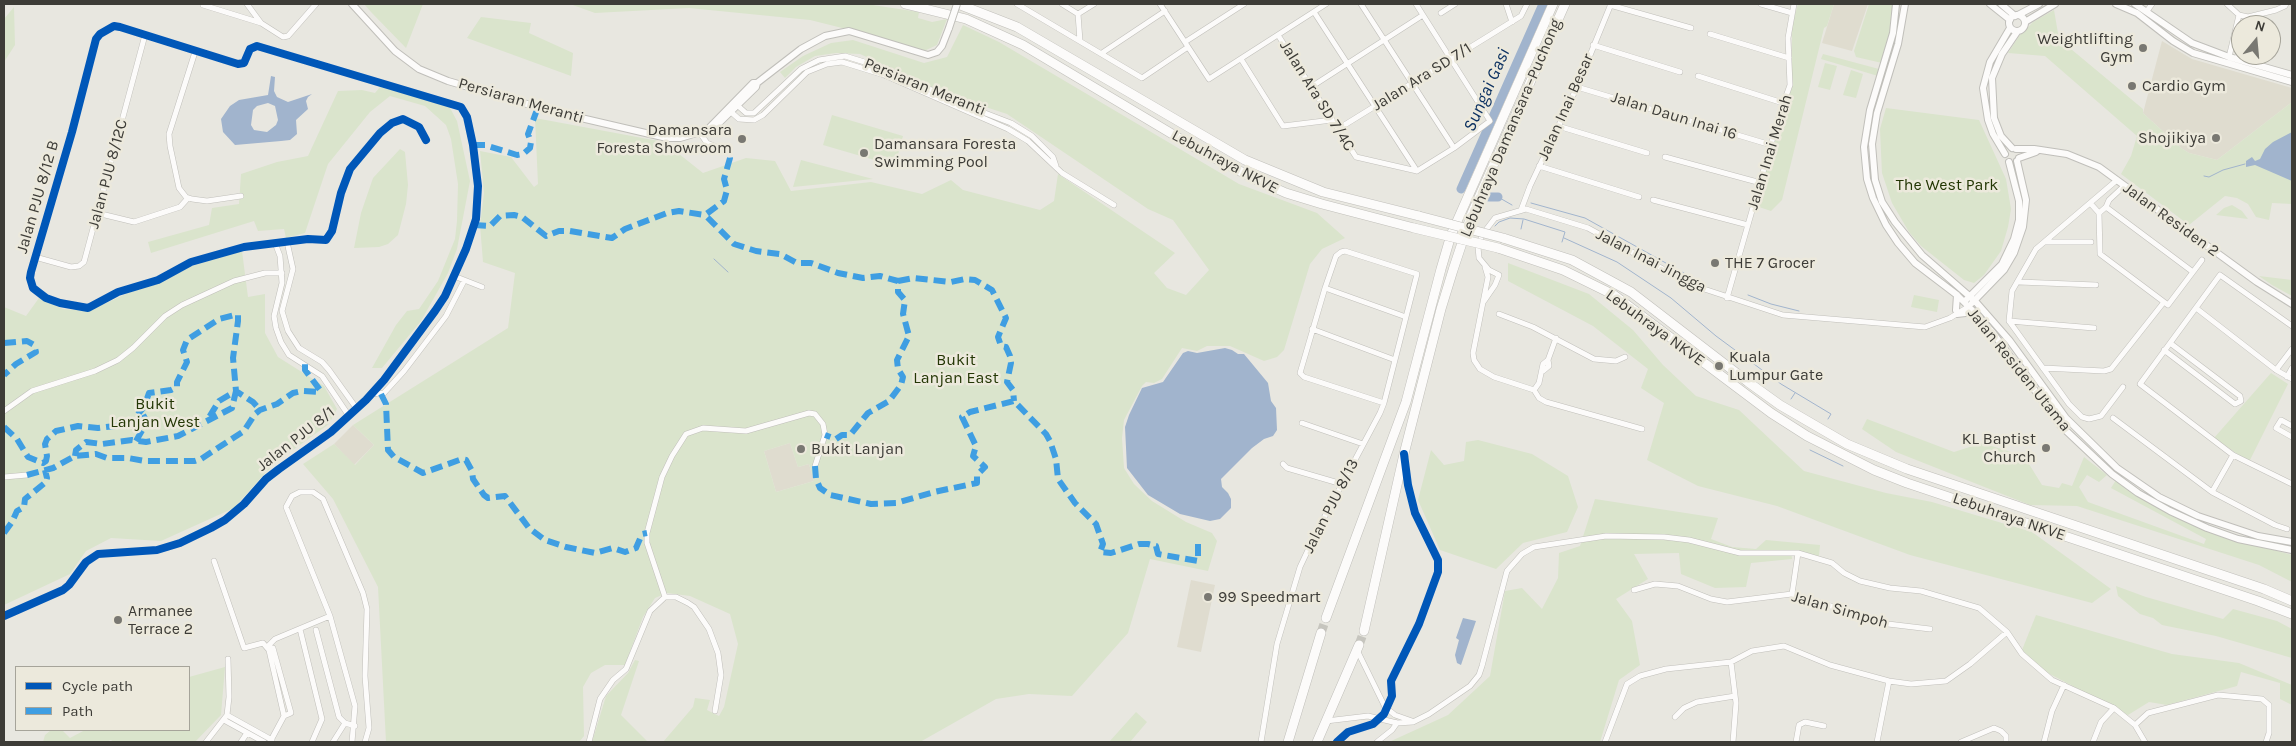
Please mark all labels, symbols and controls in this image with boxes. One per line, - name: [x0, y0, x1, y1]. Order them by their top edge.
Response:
- north arrow: [2231, 15, 2281, 65]
- street label: Lebuhraya Damansara–Puchong: [1456, 16, 1566, 240]
- text: N: [2253, 17, 2268, 36]
- place label: Weightlifting Gym: [2037, 29, 2133, 67]
- street label: Jalan Ara SD 7/4C: [1275, 37, 1359, 155]
- street label: Jalan Ara SD 7/1: [1369, 39, 1475, 115]
- marker: Weightlifting Gym: [2137, 42, 2149, 54]
- water label: Sungai Gasi: [1459, 45, 1515, 135]
- street label: Jalan Inai Besar: [1534, 51, 1598, 163]
- street label: Persiaran Meranti: [861, 54, 989, 120]
- street label: Persiaran Meranti: [456, 74, 586, 128]
- place label: Cardio Gym: [2142, 76, 2226, 96]
- marker: Cardio Gym: [2126, 80, 2138, 92]
- street label: Jalan Daun Inai 16: [1609, 88, 1739, 144]
- street label: Jalan Inai Merah: [1743, 92, 1797, 212]
- street label: Jalan PJU 8/12C: [84, 117, 132, 231]
- place label: Damansara Foresta Showroom: [596, 120, 732, 158]
- street label: Lebuhraya NKVE: [1168, 126, 1282, 198]
- place label: Shojikiya: [2138, 128, 2206, 148]
- marker: Shojikiya: [2210, 132, 2222, 144]
- marker: Damansara Foresta Showroom: [736, 133, 748, 145]
- place label: Damansara Foresta Swimming Pool: [874, 134, 1016, 172]
- street label: Jalan PJU 8/12 B: [13, 138, 63, 256]
- marker: Damansara Foresta Swimming Pool: [858, 147, 870, 159]
- park label: The West Park: [1896, 175, 1998, 195]
- street label: Jalan Residen 2: [2119, 179, 2223, 261]
- street label: Jalan Inai Jingga: [1593, 225, 1709, 297]
- place label: THE 7 Grocer: [1725, 253, 1815, 273]
- marker: THE 7 Grocer: [1709, 257, 1721, 269]
- street label: Lebuhraya NKVE: [1602, 286, 1708, 370]
- street label: Jalan Residen Utama: [1963, 304, 2075, 436]
- place label: Kuala Lumpur Gate: [1729, 347, 1823, 385]
- park label: Bukit Lanjan East: [913, 350, 999, 388]
- marker: Kuala Lumpur Gate: [1713, 360, 1725, 372]
- park label: Bukit Lanjan West: [110, 394, 200, 432]
- street label: Jalan PJU 8/1: [253, 403, 339, 475]
- place label: KL Baptist Church: [1962, 429, 2036, 467]
- place label: Bukit Lanjan: [811, 439, 904, 459]
- marker: KL Baptist Church: [2040, 442, 2052, 454]
- marker: Bukit Lanjan: [795, 443, 807, 455]
- street label: Jalan PJU 8/13: [1299, 456, 1363, 556]
- street label: Lebuhraya NKVE: [1950, 489, 2068, 545]
- place label: 99 Speedmart: [1218, 587, 1321, 607]
- street label: Jalan Simpoh: [1790, 587, 1890, 633]
- marker: 99 Speedmart: [1202, 591, 1214, 603]
- place label: Armanee Terrace 2: [128, 601, 193, 639]
- marker: Armanee Terrace 2: [112, 614, 124, 626]
- legend: [15, 666, 190, 731]
- text: Cycle path: [62, 677, 133, 695]
- text: Path: [62, 702, 93, 720]

